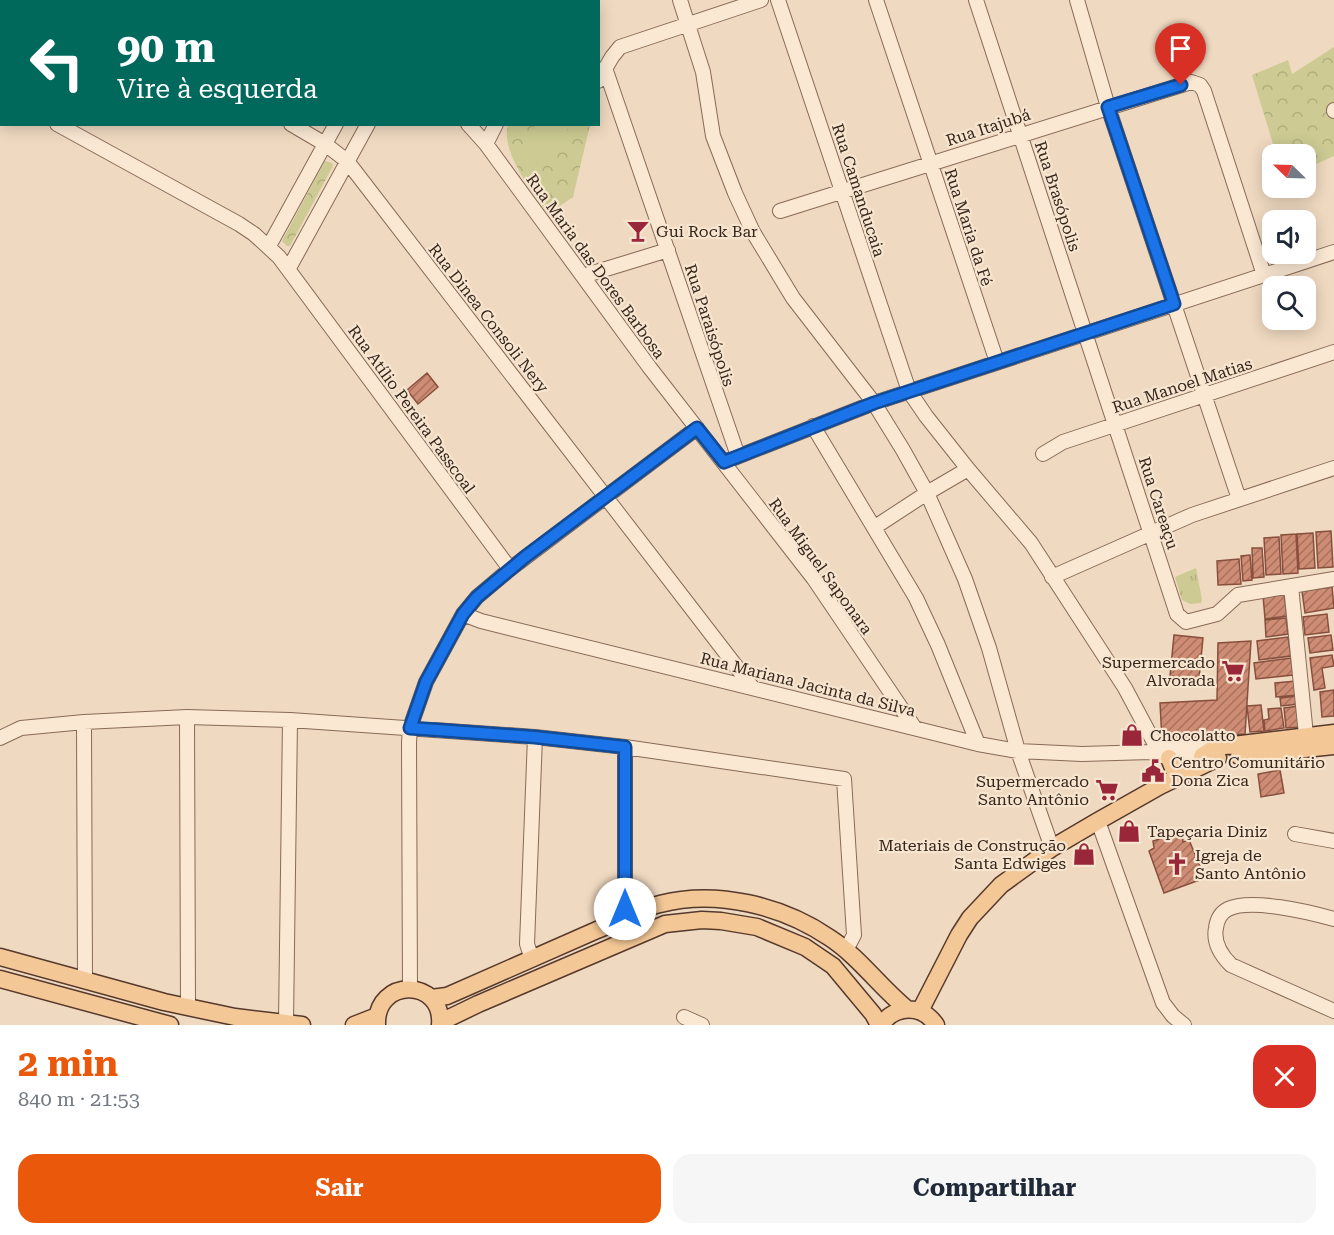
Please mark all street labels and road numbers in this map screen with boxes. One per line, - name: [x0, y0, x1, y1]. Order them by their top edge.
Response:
- street label: Rua Itajubá: [944, 105, 1033, 150]
- street label: Rua Camanducaia: [828, 121, 889, 259]
- street label: Rua Brasópolis: [1031, 139, 1084, 254]
- street label: Rua Maria da Fé: [941, 166, 997, 288]
- street label: Rua Maria das Dores Barbosa: [522, 170, 669, 363]
- street label: Rua Dinea Consoli Nery: [425, 240, 553, 397]
- street label: Rua Paraisópolis: [681, 262, 738, 389]
- street label: Rua Atílio Pereira Passcoal: [344, 321, 479, 497]
- street label: Rua Manoel Matias: [1110, 354, 1255, 417]
- street label: Rua Careaçu: [1135, 454, 1182, 552]
- street label: Rua Miguel Saponara: [765, 495, 877, 638]
- street label: Rua Mariana Jacinta da Silva: [698, 648, 918, 721]

